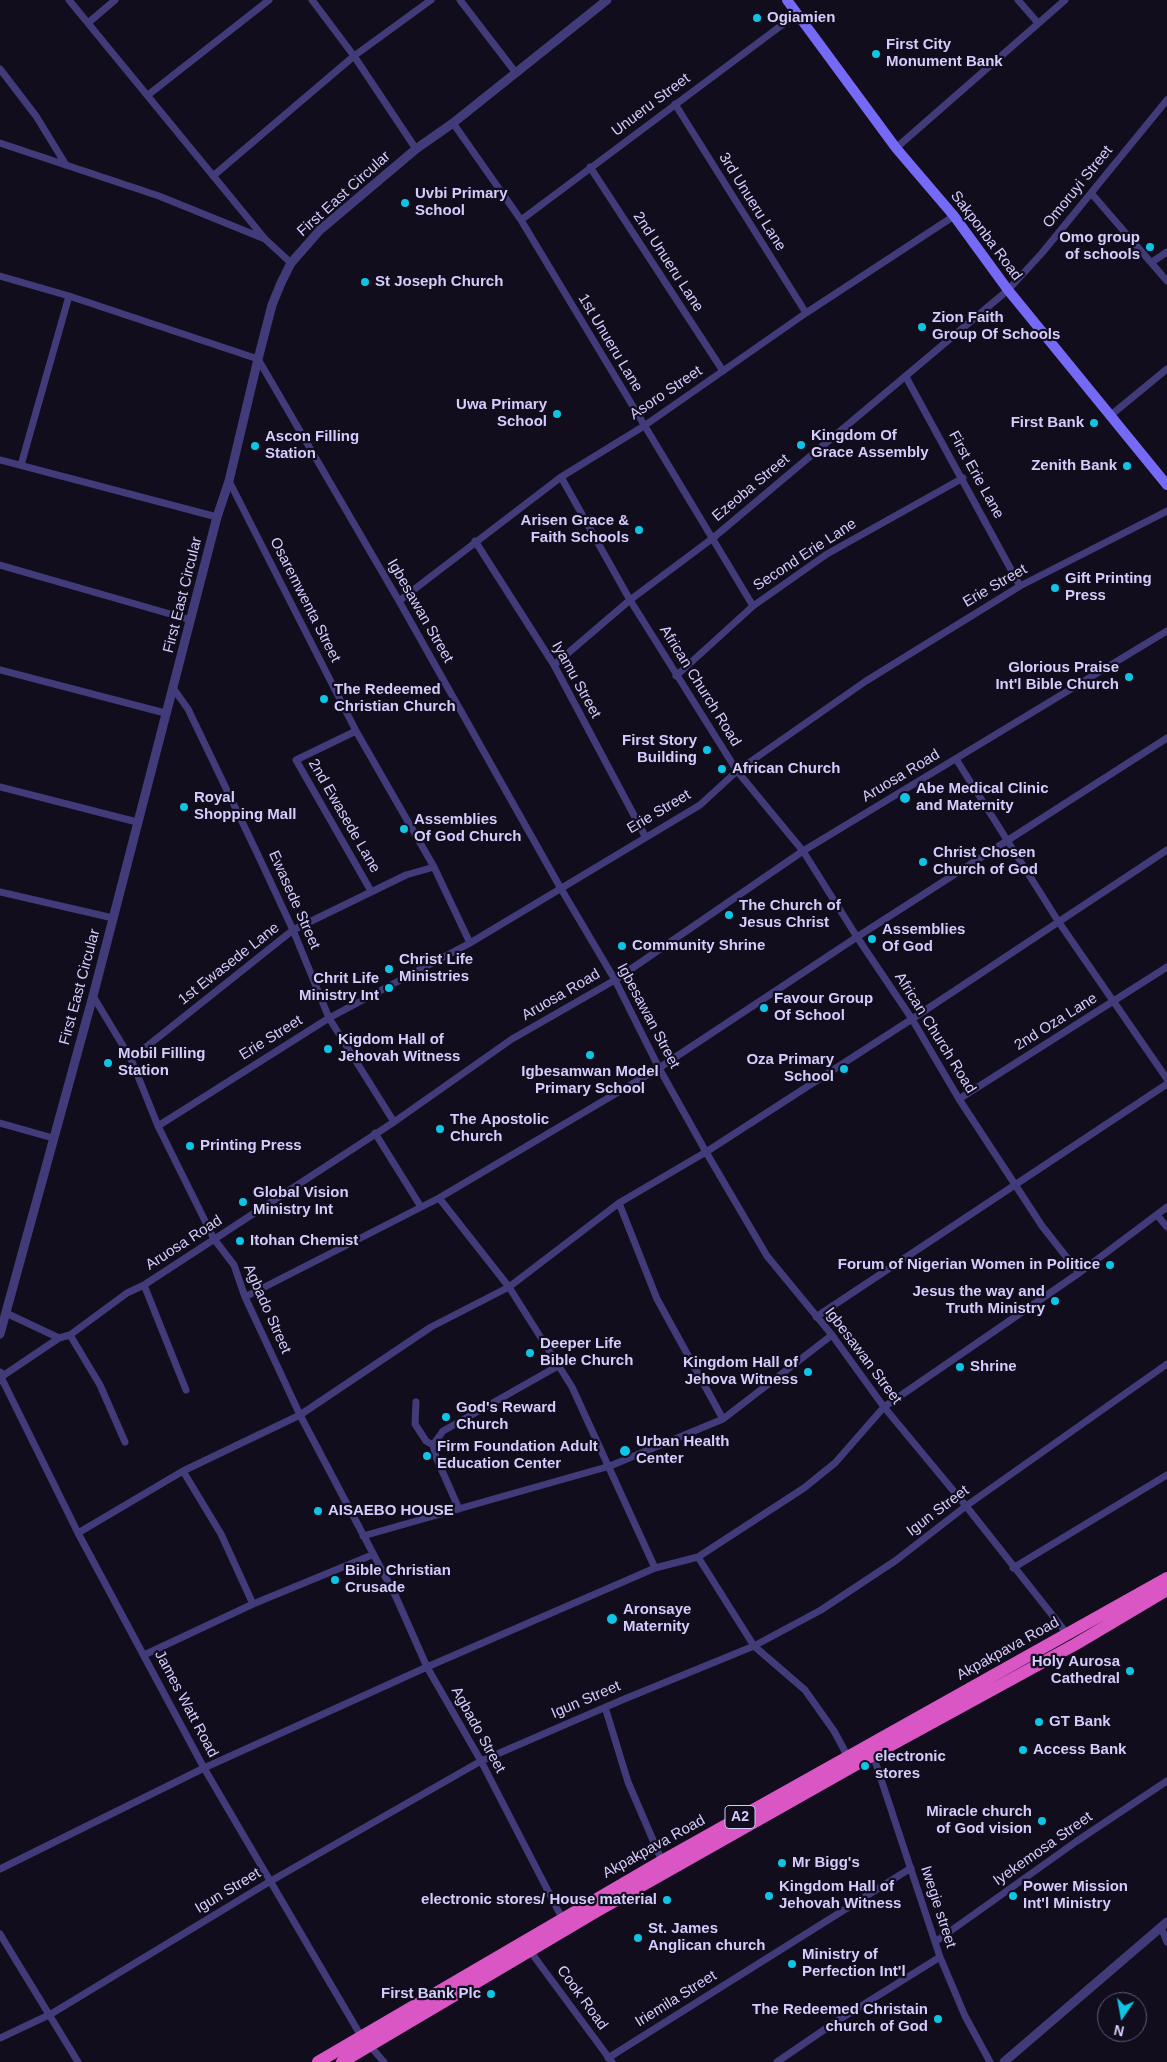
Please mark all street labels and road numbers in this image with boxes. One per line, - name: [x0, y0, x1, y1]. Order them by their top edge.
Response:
- street label: Unueru Street: [608, 70, 694, 140]
- street label: Omoruyi Street: [1039, 142, 1117, 232]
- street label: First East Circular: [294, 147, 394, 241]
- street label: 3rd Unueru Lane: [715, 149, 789, 255]
- street label: Sakponba Road: [946, 188, 1026, 284]
- street label: 2nd Unueru Lane: [629, 208, 707, 316]
- street label: 1st Unueru Lane: [574, 291, 646, 395]
- street label: Asoro Street: [626, 362, 706, 424]
- street label: First Erie Lane: [944, 428, 1008, 522]
- street label: Ezeoba Street: [709, 451, 793, 525]
- street label: Second Erie Lane: [750, 515, 860, 595]
- street label: First East Circular: [160, 535, 206, 655]
- street label: Osaremwenta Street: [266, 535, 344, 665]
- street label: Igbesawan Street: [383, 556, 457, 666]
- street label: Erie Street: [960, 560, 1030, 612]
- street label: African Church Road: [655, 622, 745, 750]
- street label: Iyamu Street: [548, 638, 604, 722]
- street label: Aruosa Road: [859, 746, 943, 806]
- street label: 2nd Ewasede Lane: [304, 756, 384, 876]
- street label: Erie Street: [624, 786, 694, 838]
- street label: Ewasede Street: [264, 848, 324, 952]
- street label: 1st Ewasede Lane: [175, 919, 283, 1009]
- street label: First East Circular: [56, 927, 104, 1047]
- street label: Igbesawan Street: [613, 960, 683, 1072]
- street label: Aruosa Road: [519, 965, 603, 1025]
- street label: African Church Road: [890, 969, 980, 1097]
- street label: 2nd Oza Lane: [1011, 989, 1101, 1055]
- street label: Erie Street: [236, 1012, 306, 1064]
- street label: Aruosa Road: [142, 1212, 226, 1274]
- street label: Agbado Street: [239, 1262, 295, 1356]
- street label: Igbesawan Street: [821, 1304, 905, 1408]
- street label: Igun Street: [903, 1482, 973, 1540]
- street label: Akpakpava Road: [954, 1613, 1062, 1685]
- street label: James Watt Road: [150, 1647, 222, 1761]
- street label: Igun Street: [549, 1677, 623, 1723]
- street label: Agbado Street: [447, 1684, 509, 1776]
- road number: A2: [725, 1805, 755, 1828]
- street label: Iyekemosa Street: [990, 1808, 1096, 1890]
- street label: Akpakpava Road: [600, 1811, 708, 1883]
- street label: Igun Street: [192, 1864, 264, 1918]
- street label: Iwegie street: [916, 1864, 960, 1950]
- street label: Cook Road: [553, 1962, 611, 2034]
- street label: Iriemila Street: [632, 1967, 720, 2031]

